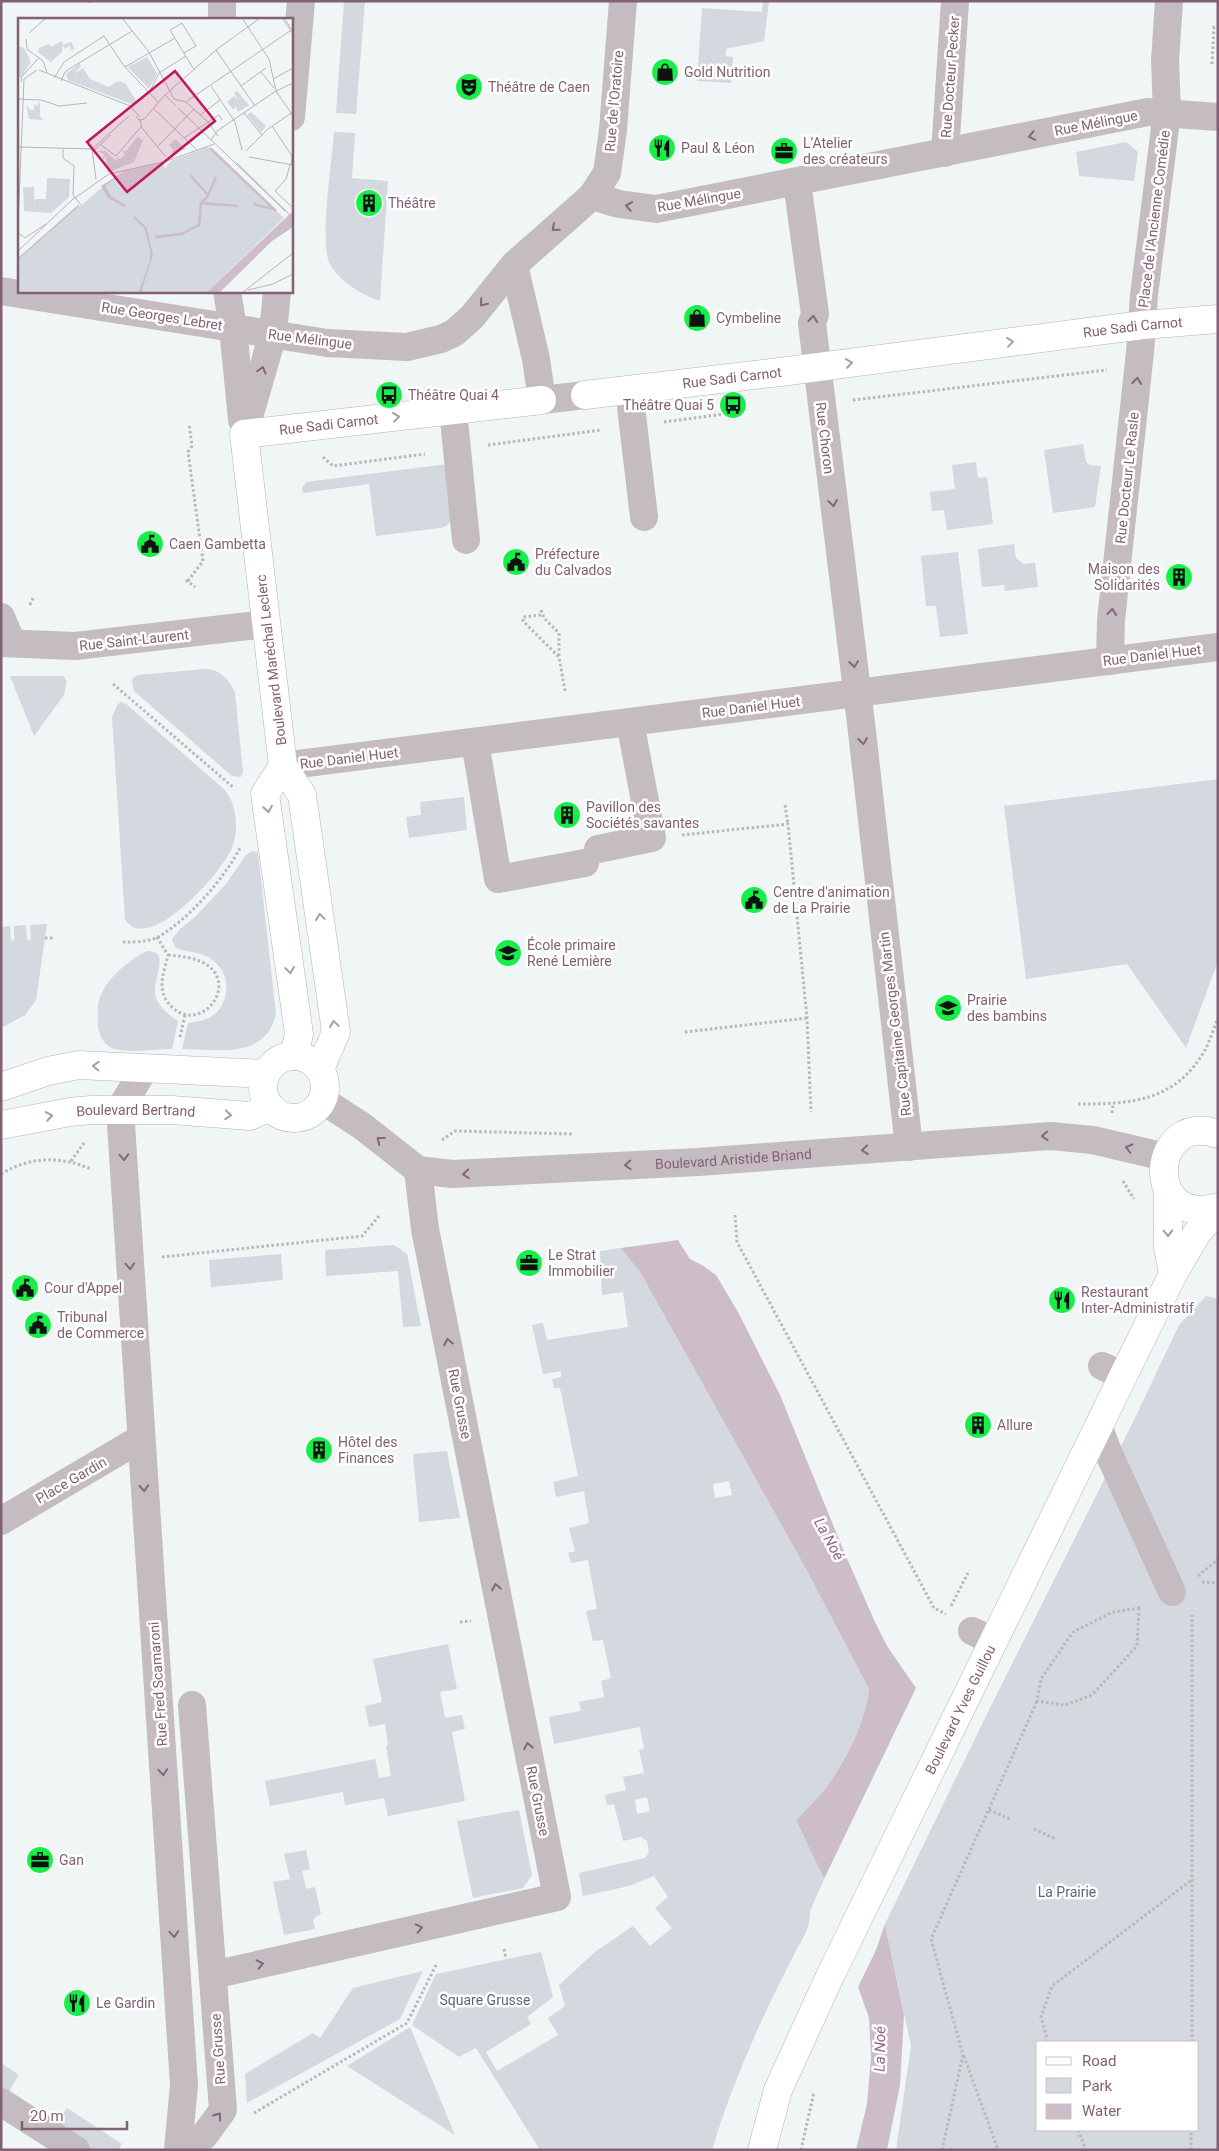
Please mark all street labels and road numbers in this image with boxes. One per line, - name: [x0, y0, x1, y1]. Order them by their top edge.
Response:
- street label: Rue Docteur Pecker: [938, 15, 962, 139]
- street label: Rue de l'Oratoire: [602, 50, 626, 152]
- street label: Rue Mélingue: [1053, 107, 1139, 139]
- street label: Place de l'Ancienne Comédie: [1135, 129, 1173, 309]
- street label: Rue Mélingue: [656, 185, 742, 215]
- street label: Rue Georges Lebret: [100, 299, 224, 334]
- street label: Rue Sadi Carnot: [1082, 314, 1183, 341]
- street label: Rue Mélingue: [267, 326, 353, 352]
- street label: Rue Sadi Carnot: [681, 364, 783, 391]
- street label: Rue Choron: [813, 401, 837, 475]
- street label: Rue Sadi Carnot: [278, 411, 380, 438]
- street label: Rue Docteur Le Rasle: [1112, 411, 1142, 545]
- street label: Boulevard Maréchal Leclerc: [253, 574, 289, 746]
- street label: Rue Saint-Laurent: [78, 626, 190, 654]
- street label: Rue Daniel Huet: [1102, 641, 1203, 669]
- street label: Rue Daniel Huet: [701, 693, 802, 721]
- street label: Rue Daniel Huet: [299, 744, 400, 772]
- street label: Rue Capitaine Georges Martin: [876, 931, 914, 1117]
- street label: Boulevard Bertrand: [75, 1102, 196, 1120]
- street label: Boulevard Aristide Briand: [655, 1146, 812, 1172]
- street label: Rue Grusse: [445, 1368, 475, 1440]
- street label: Place Gardin: [33, 1453, 109, 1507]
- street label: Rue Fred Scamaroni: [146, 1621, 170, 1747]
- street label: Boulevard Yves Guillou: [922, 1642, 999, 1777]
- street label: Rue Grusse: [523, 1765, 553, 1837]
- street label: Rue Grusse: [208, 2013, 228, 2085]

